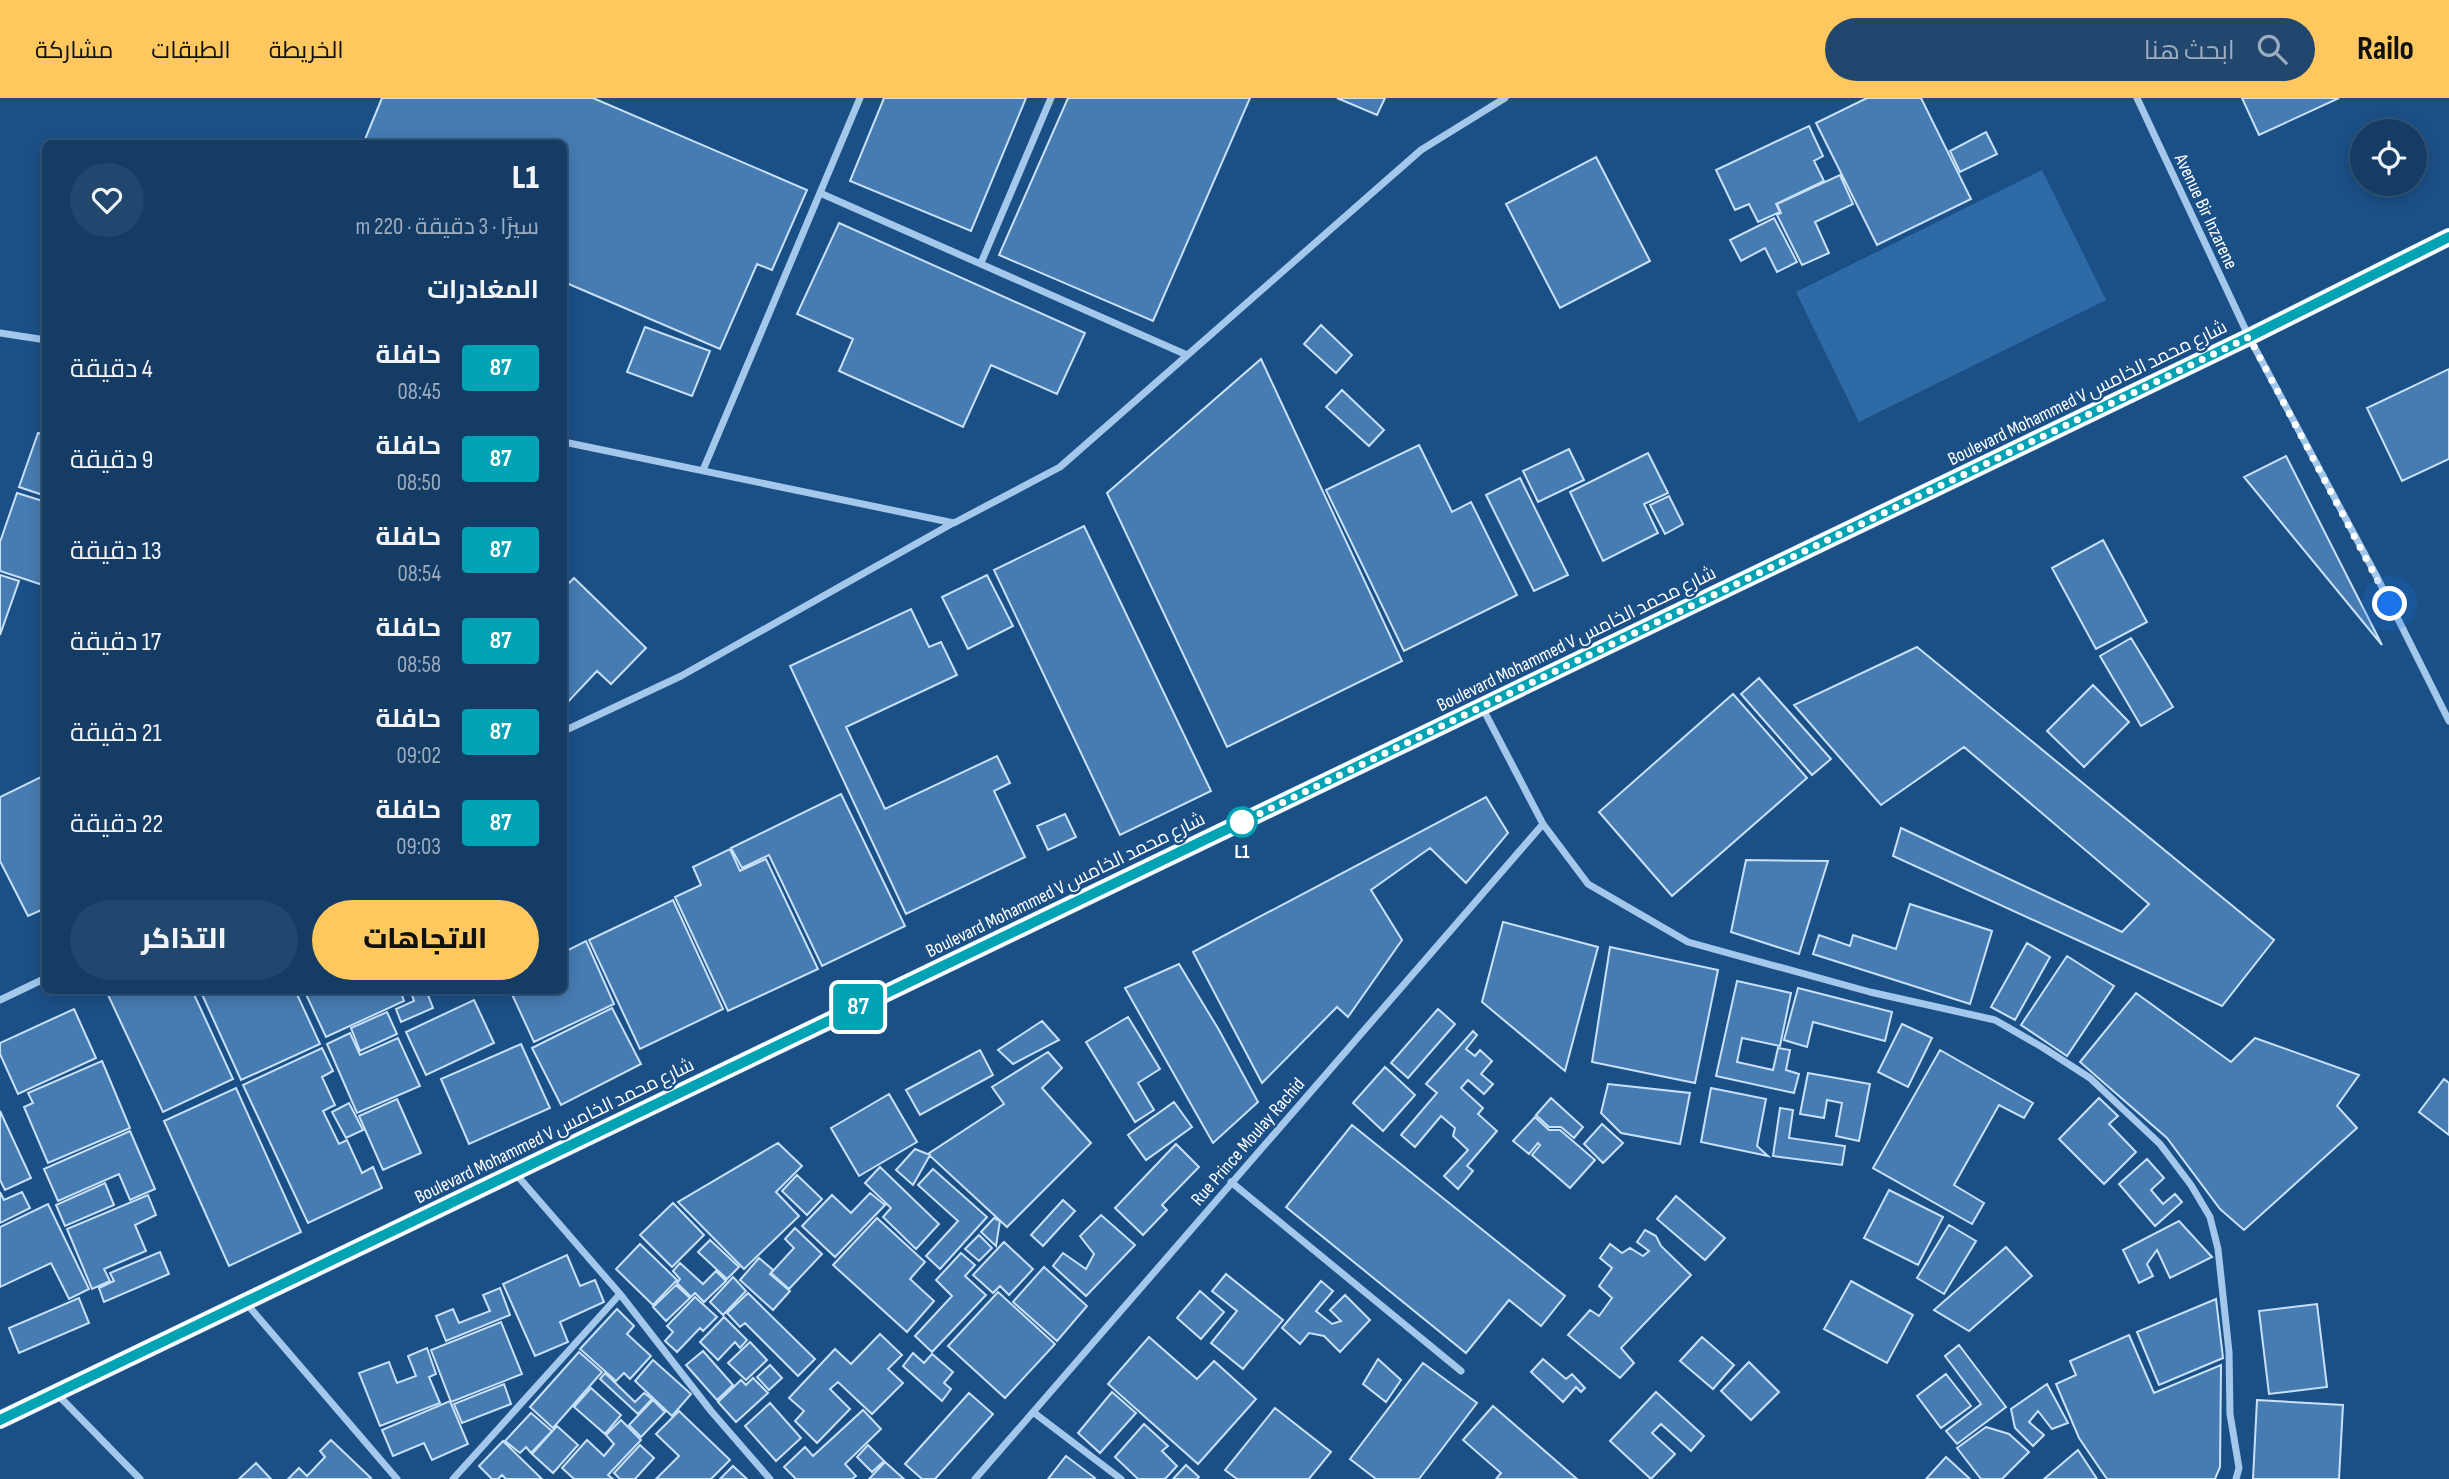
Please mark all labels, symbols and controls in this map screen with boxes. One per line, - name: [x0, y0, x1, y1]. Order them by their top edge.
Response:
- search box: [1825, 18, 2315, 81]
- text: Railo: [2357, 29, 2414, 69]
- icon: search: [2253, 30, 2291, 68]
- text: مشاركة: [35, 36, 113, 65]
- text: الطبقات: [151, 36, 231, 65]
- text: الخريطة: [269, 36, 344, 65]
- text: ابحث هنا: [2144, 36, 2235, 67]
- map controls: [2350, 119, 2427, 196]
- button: locate: [2350, 119, 2427, 196]
- street label: Avenue Bir Inzarene: [2168, 149, 2242, 273]
- text: L1: [512, 158, 539, 198]
- button: heart: [70, 163, 144, 237]
- text: سيرًا · 3 دقيقة · 220 m: [356, 213, 539, 241]
- text: المغادرات: [427, 275, 539, 306]
- street label: Boulevard Mohammed V شارع محمد الخامس: [1944, 316, 2231, 472]
- text: حافلة: [376, 340, 441, 371]
- text: 87: [490, 353, 511, 382]
- text: 4 دقيقة: [70, 354, 153, 385]
- text: 08:45: [397, 378, 441, 406]
- text: حافلة: [376, 431, 441, 462]
- text: 87: [490, 444, 511, 473]
- text: 9 دقيقة: [70, 445, 153, 476]
- text: 08:50: [397, 469, 441, 497]
- text: حافلة: [376, 522, 441, 553]
- text: 87: [490, 535, 511, 564]
- text: 13 دقيقة: [70, 536, 162, 567]
- text: 08:54: [397, 560, 441, 588]
- street label: Boulevard Mohammed V شارع محمد الخامس: [1433, 562, 1720, 718]
- your location: [2372, 586, 2407, 621]
- text: حافلة: [376, 613, 441, 644]
- text: 87: [490, 626, 511, 655]
- text: 17 دقيقة: [70, 627, 161, 658]
- text: 08:58: [397, 651, 441, 679]
- text: حافلة: [376, 704, 441, 735]
- text: 87: [490, 717, 511, 746]
- text: 21 دقيقة: [70, 718, 162, 749]
- text: 09:02: [396, 742, 441, 770]
- text: حافلة: [376, 795, 441, 826]
- marker: L1: [1227, 807, 1257, 837]
- text: 87: [490, 808, 511, 837]
- street label: Boulevard Mohammed V شارع محمد الخامس: [922, 808, 1209, 964]
- text: 22 دقيقة: [70, 809, 163, 840]
- text: 09:03: [396, 833, 441, 861]
- place label: L1: [1235, 841, 1250, 864]
- button: التذاكر: [70, 900, 298, 980]
- button: الاتجاهات: [312, 900, 539, 980]
- line badge: 87: [826, 984, 889, 1030]
- text: 87: [847, 992, 869, 1021]
- street label: Boulevard Mohammed V شارع محمد الخامس: [411, 1054, 698, 1210]
- street label: Rue Prince Moulay Rachid: [1186, 1073, 1310, 1211]

